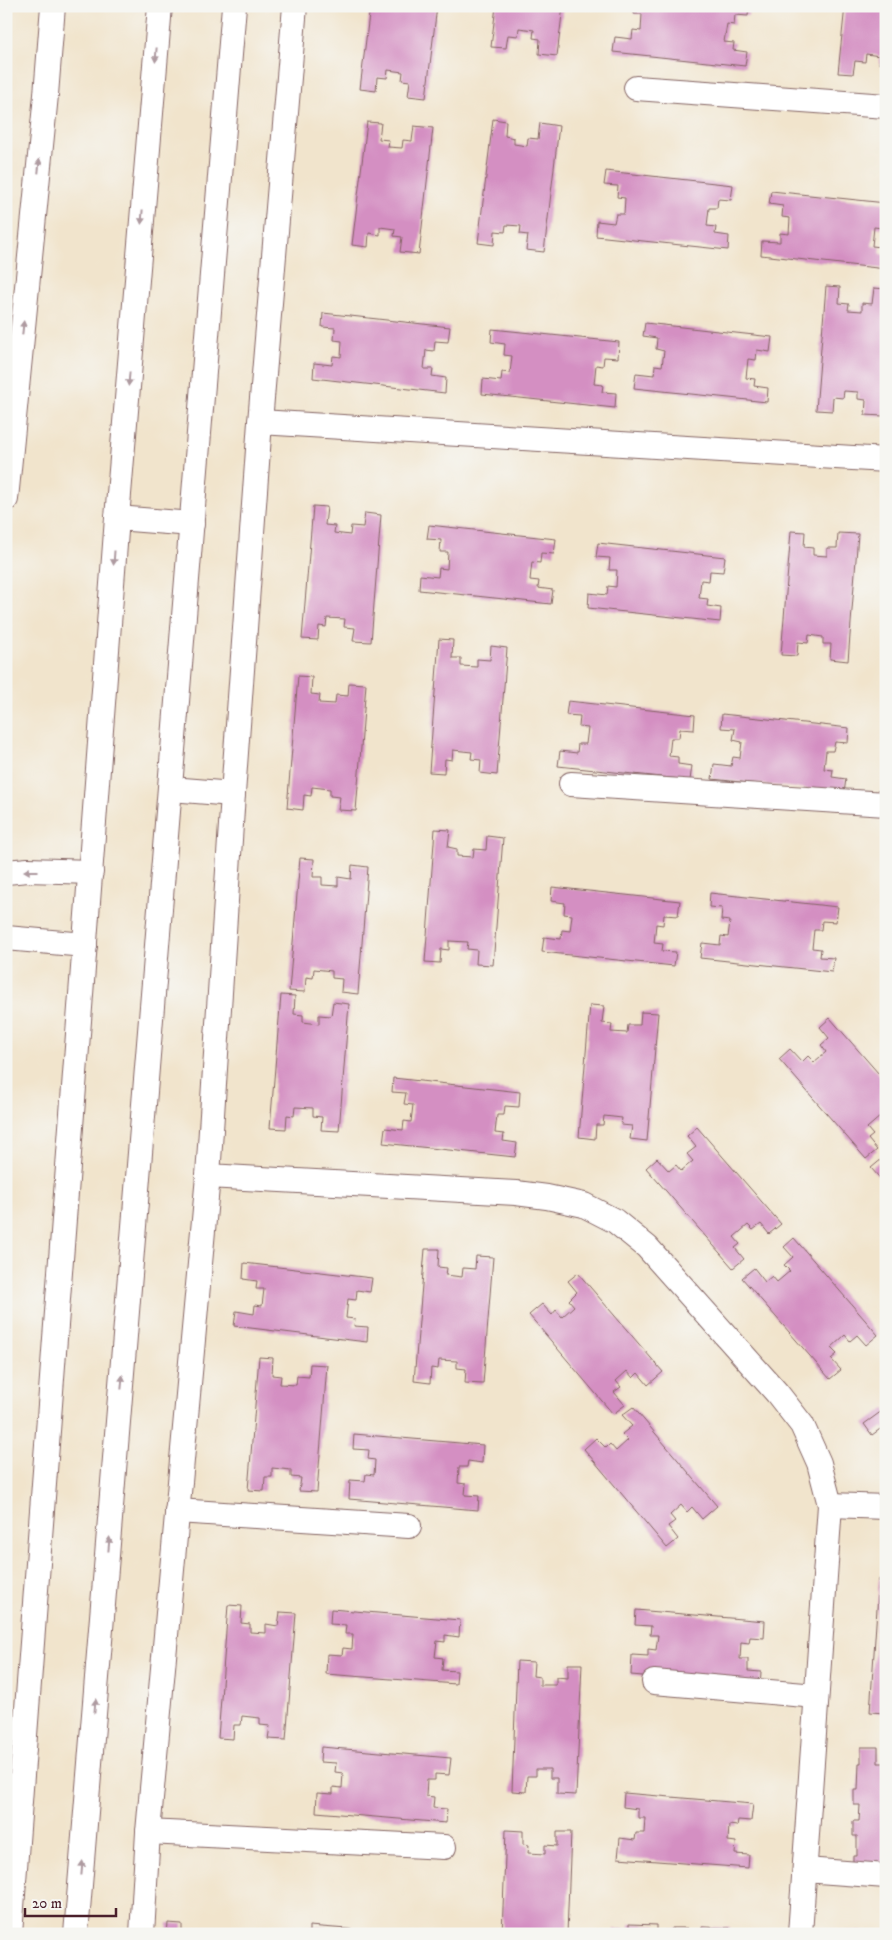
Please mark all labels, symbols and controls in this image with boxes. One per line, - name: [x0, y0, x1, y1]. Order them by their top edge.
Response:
- one-way arrow: [152, 47, 160, 63]
- one-way arrow: [35, 158, 43, 174]
- one-way arrow: [138, 209, 146, 225]
- one-way arrow: [19, 320, 27, 336]
- one-way arrow: [125, 371, 133, 387]
- one-way arrow: [110, 550, 118, 566]
- one-way arrow: [23, 867, 39, 875]
- one-way arrow: [119, 1374, 127, 1390]
- one-way arrow: [105, 1536, 113, 1552]
- one-way arrow: [92, 1698, 100, 1714]
- one-way arrow: [78, 1859, 86, 1875]
- scale bar: [25, 1885, 116, 1917]
- text: 20 m: [32, 1894, 62, 1913]

